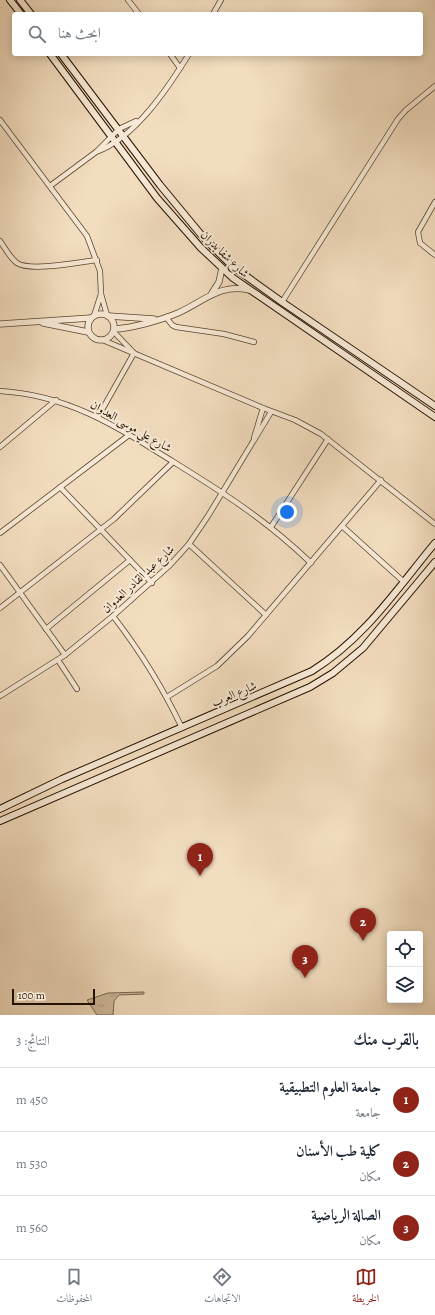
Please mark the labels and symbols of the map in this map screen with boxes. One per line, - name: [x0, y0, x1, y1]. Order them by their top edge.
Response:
- street label: شارع شفا بدران: [195, 227, 253, 283]
- street label: شارع علي موسى العدوان: [85, 396, 175, 459]
- your location: [277, 502, 297, 522]
- street label: شارع عبد القادر العدوان: [98, 541, 180, 619]
- street label: شارع العرب: [209, 677, 260, 713]
- pin: 1: [187, 843, 213, 876]
- pin: 2: [350, 908, 376, 941]
- pin: 3: [292, 945, 318, 978]
- scale bar: [12, 987, 95, 1006]

